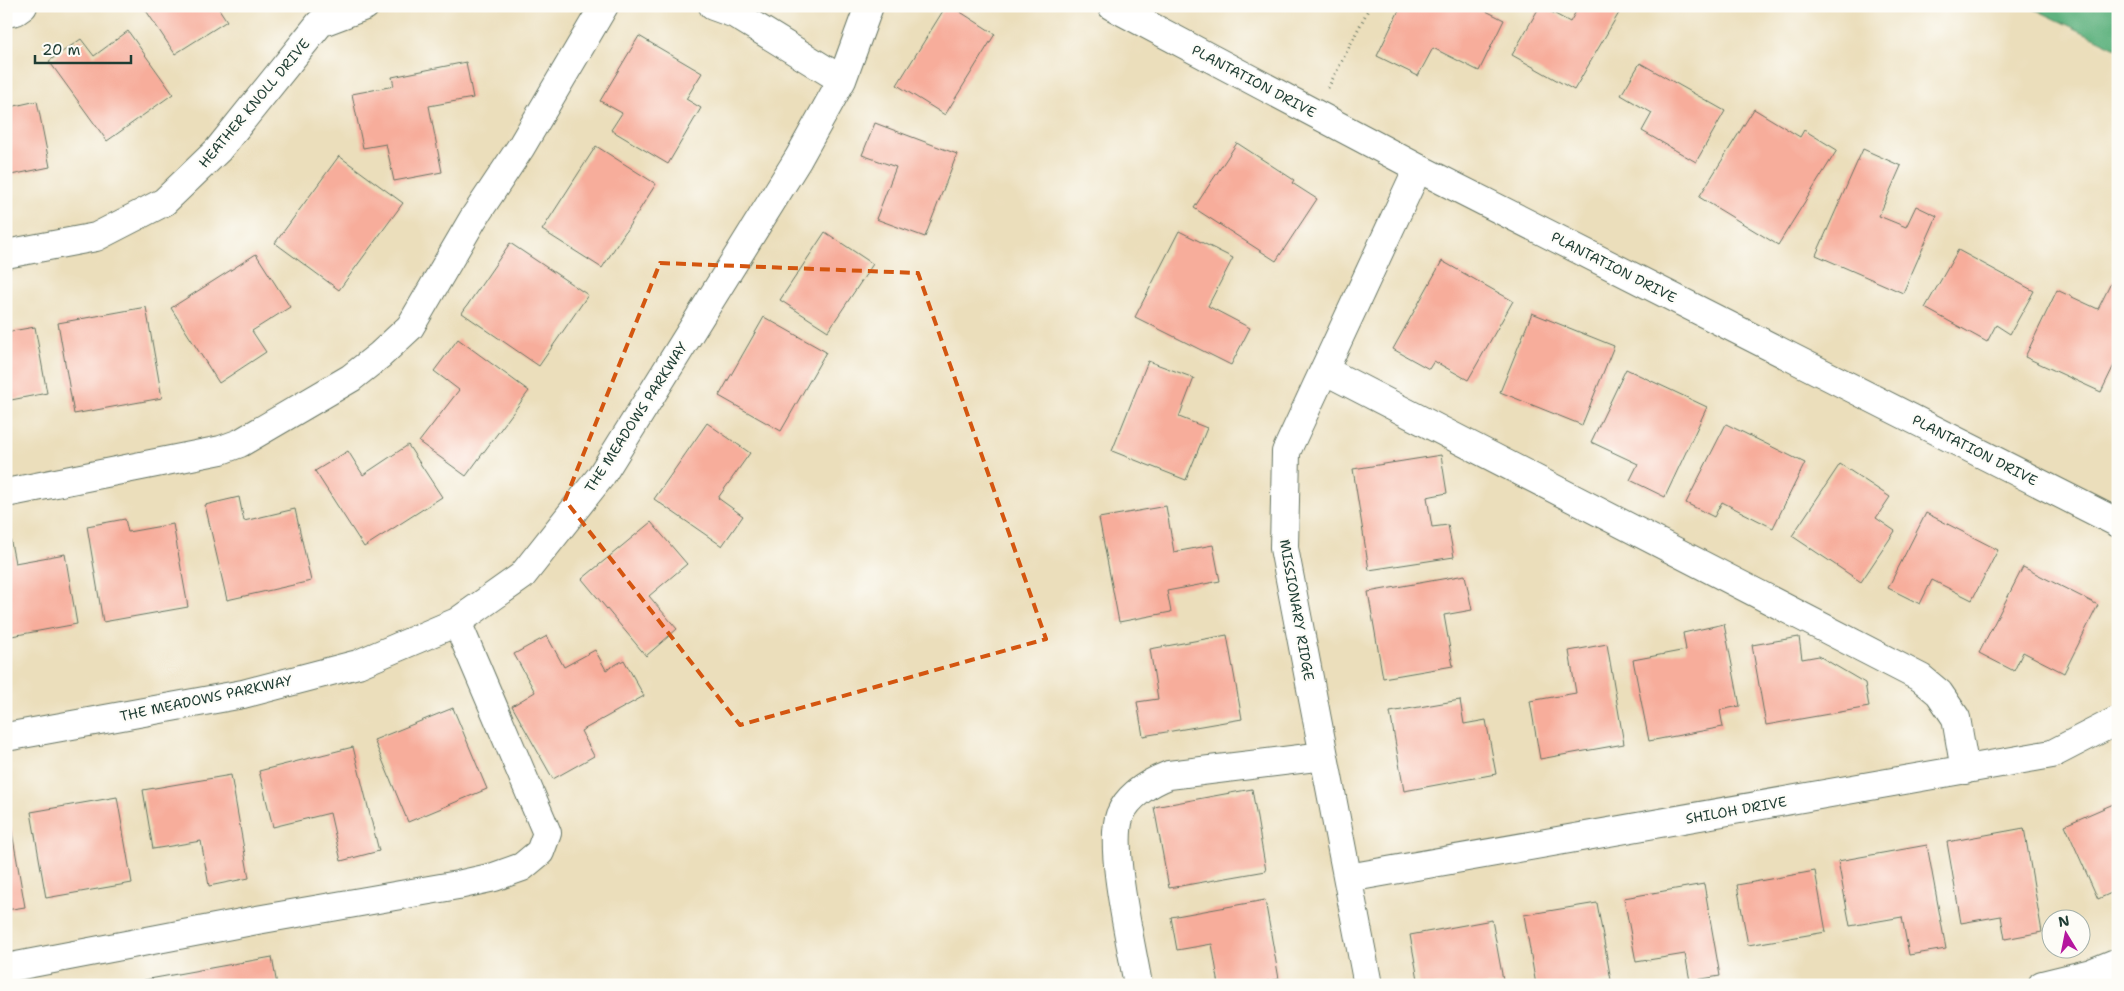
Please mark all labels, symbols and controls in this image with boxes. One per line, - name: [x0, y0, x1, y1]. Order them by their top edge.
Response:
- scale bar: [35, 32, 131, 64]
- street label: HEATHER KNOLL DRIVE: [195, 35, 314, 171]
- text: 20 m: [42, 40, 81, 60]
- street label: PLANTATION DRIVE: [1189, 41, 1320, 122]
- street label: PLANTATION DRIVE: [1548, 228, 1680, 307]
- street label: THE MEADOWS PARKWAY: [581, 338, 692, 496]
- street label: PLANTATION DRIVE: [1909, 411, 2041, 490]
- street label: MISSIONARY RIDGE: [1276, 538, 1318, 682]
- street label: THE MEADOWS PARKWAY: [118, 671, 294, 725]
- street label: SHILOH DRIVE: [1684, 792, 1788, 828]
- north arrow: [2042, 908, 2092, 958]
- text: N: [2057, 911, 2071, 931]

